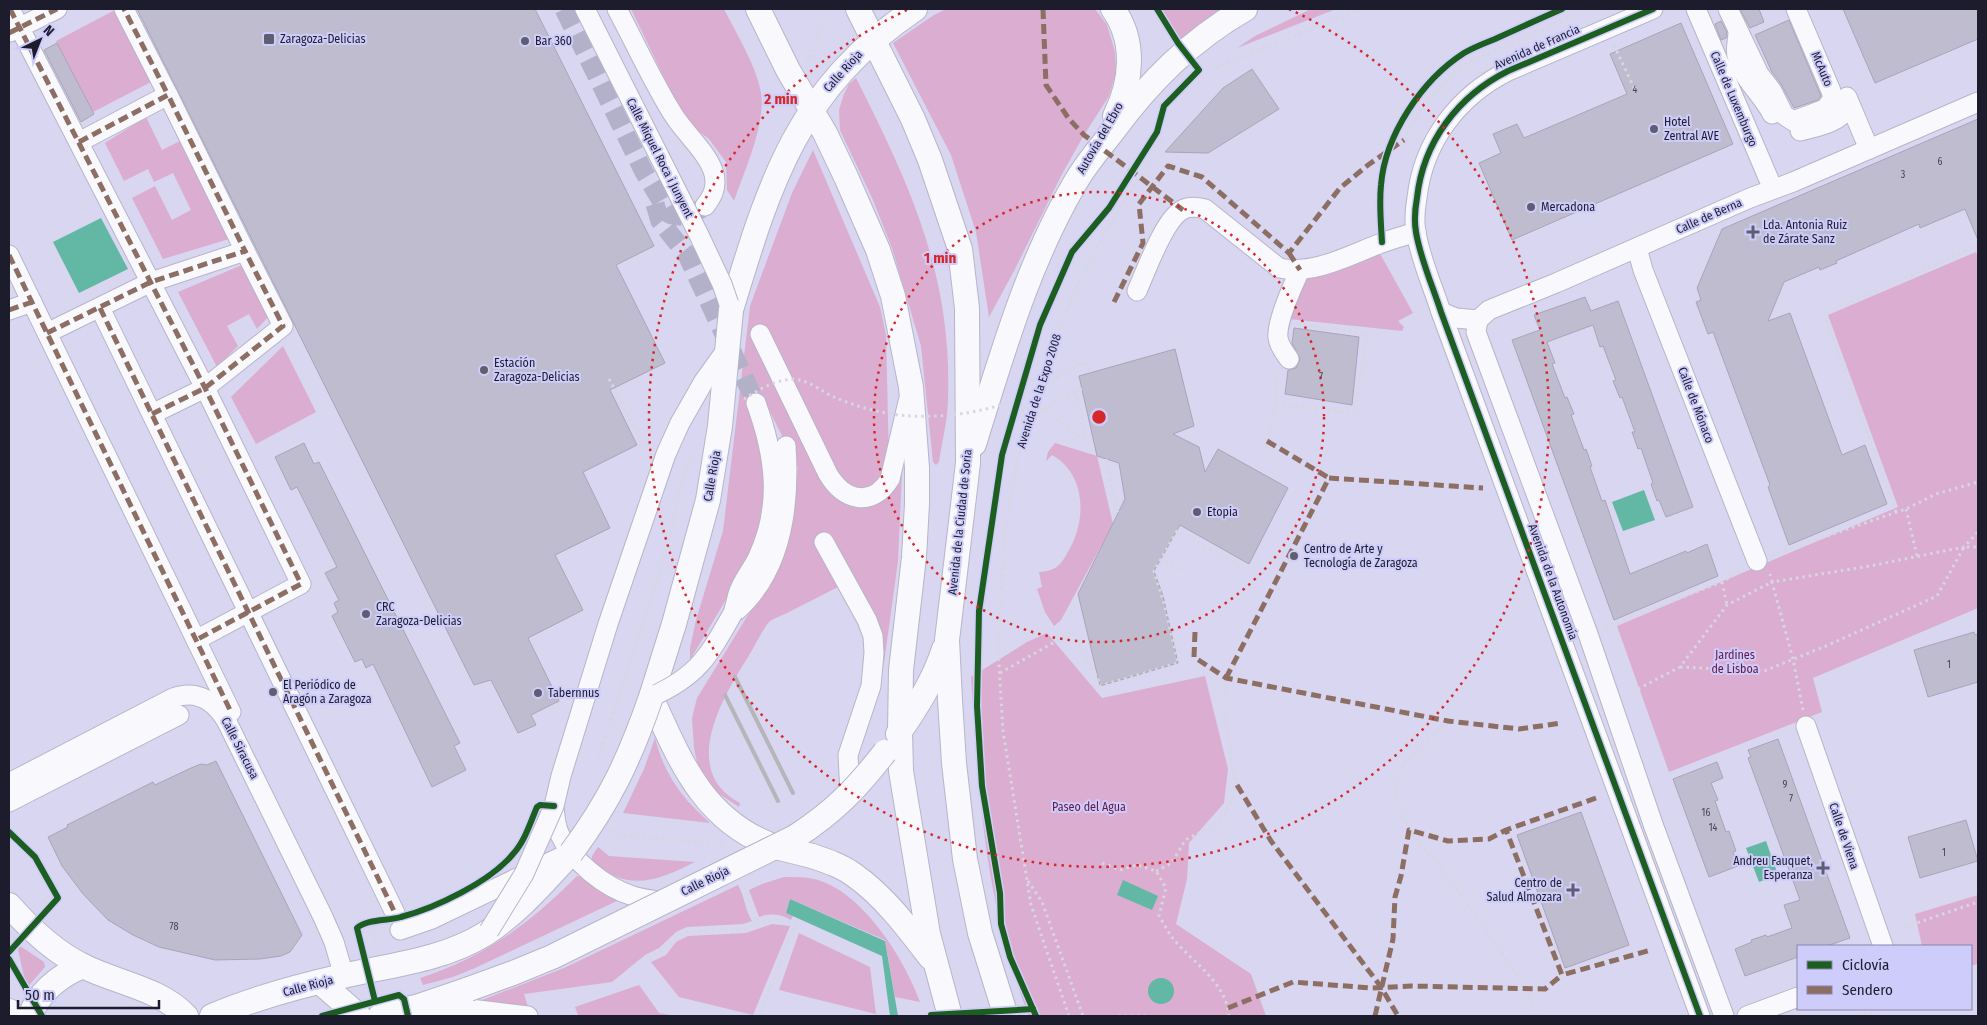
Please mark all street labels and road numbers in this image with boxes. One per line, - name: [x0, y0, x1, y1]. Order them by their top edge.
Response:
- street label: Avenida de Francia: [1492, 22, 1582, 72]
- street label: Calle Rioja: [821, 47, 866, 95]
- street label: Calle de Luxemburgo: [1708, 49, 1760, 149]
- street label: McAuto: [1808, 50, 1836, 88]
- street label: Calle Miquel Roca i Junyent: [624, 96, 696, 220]
- street label: Autovía del Ebro: [1074, 100, 1126, 176]
- street label: Calle de Berna: [1674, 195, 1744, 237]
- street label: Avenida de la Expo 2008: [1014, 332, 1064, 450]
- street label: Calle de Mónaco: [1675, 365, 1717, 445]
- street label: Avenida de la Ciudad de Soria: [945, 448, 975, 596]
- street label: Calle Rioja: [701, 449, 723, 503]
- street label: Avenida de la Autonomía: [1525, 522, 1581, 642]
- street label: Calle Siracusa: [218, 715, 262, 781]
- street label: Calle de Viena: [1826, 801, 1862, 871]
- street label: Calle Rioja: [679, 863, 731, 899]
- street label: Calle Rioja: [281, 973, 335, 999]

